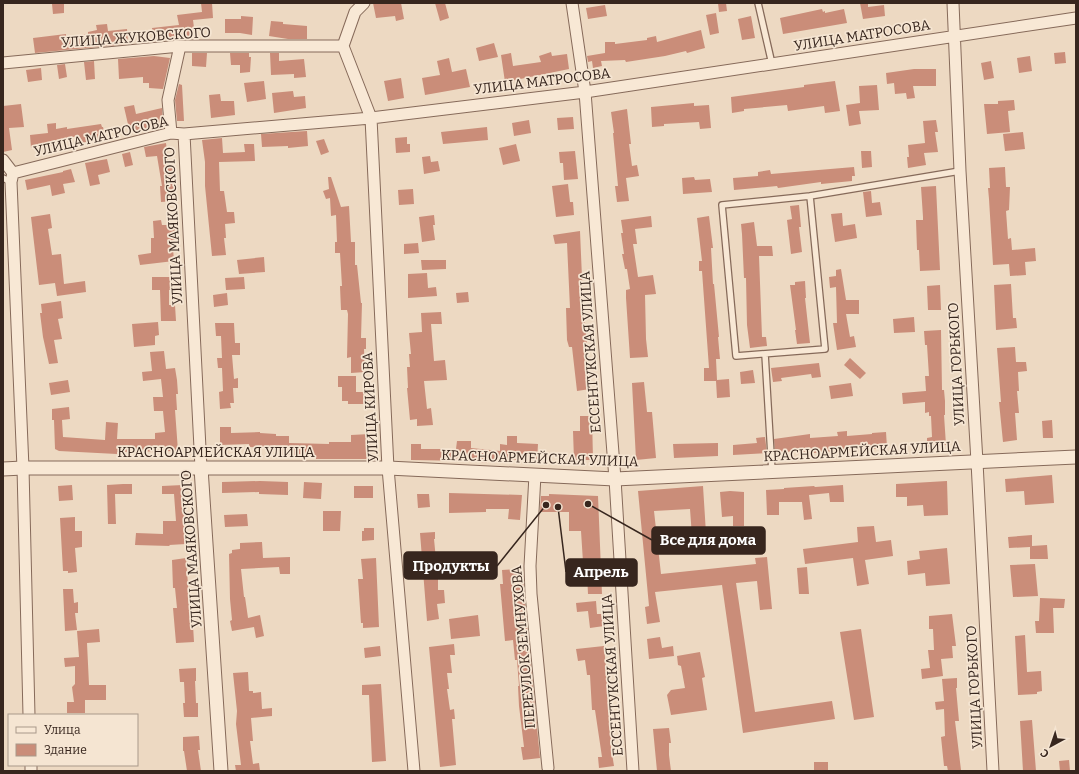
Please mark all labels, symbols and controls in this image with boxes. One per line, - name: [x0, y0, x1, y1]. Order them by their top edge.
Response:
- street label: УЛИЦА МАТРОСОВА: [793, 16, 931, 55]
- street label: УЛИЦА ЖУКОВСКОГО: [61, 24, 211, 51]
- street label: УЛИЦА МАТРОСОВА: [473, 65, 612, 98]
- street label: УЛИЦА МАТРОСОВА: [32, 113, 170, 160]
- street label: УЛИЦА МАЯКОВСКОГО: [161, 146, 186, 305]
- street label: ЕССЕНТУКСКАЯ УЛИЦА: [576, 270, 605, 434]
- street label: УЛИЦА ГОРЬКОГО: [945, 302, 968, 426]
- street label: УЛИЦА КИРОВА: [359, 351, 382, 463]
- street label: КРАСНОАРМЕЙСКАЯ УЛИЦА: [763, 437, 961, 465]
- street label: КРАСНОАРМЕЙСКАЯ УЛИЦА: [117, 443, 315, 461]
- street label: КРАСНОАРМЕЙСКАЯ УЛИЦА: [441, 446, 639, 470]
- street label: УЛИЦА МАЯКОВСКОГО: [177, 469, 206, 629]
- callout: Все для дома: [652, 527, 765, 554]
- text: Все для дома: [660, 531, 757, 549]
- callout: Продукты: [404, 552, 497, 579]
- text: Продукты: [412, 557, 490, 575]
- callout: Апрель: [566, 559, 637, 586]
- text: Апрель: [573, 563, 629, 581]
- street label: ПЕРЕУЛОК ЗЕМНУХОВА: [508, 565, 539, 729]
- street label: ЕССЕНТУКСКАЯ УЛИЦА: [598, 593, 627, 757]
- street label: УЛИЦА ГОРЬКОГО: [963, 625, 986, 749]
- legend: [8, 714, 138, 766]
- text: Улица: [44, 723, 81, 737]
- north arrow: [1031, 726, 1071, 766]
- text: Здание: [44, 743, 87, 757]
- text: С: [1038, 746, 1052, 760]

